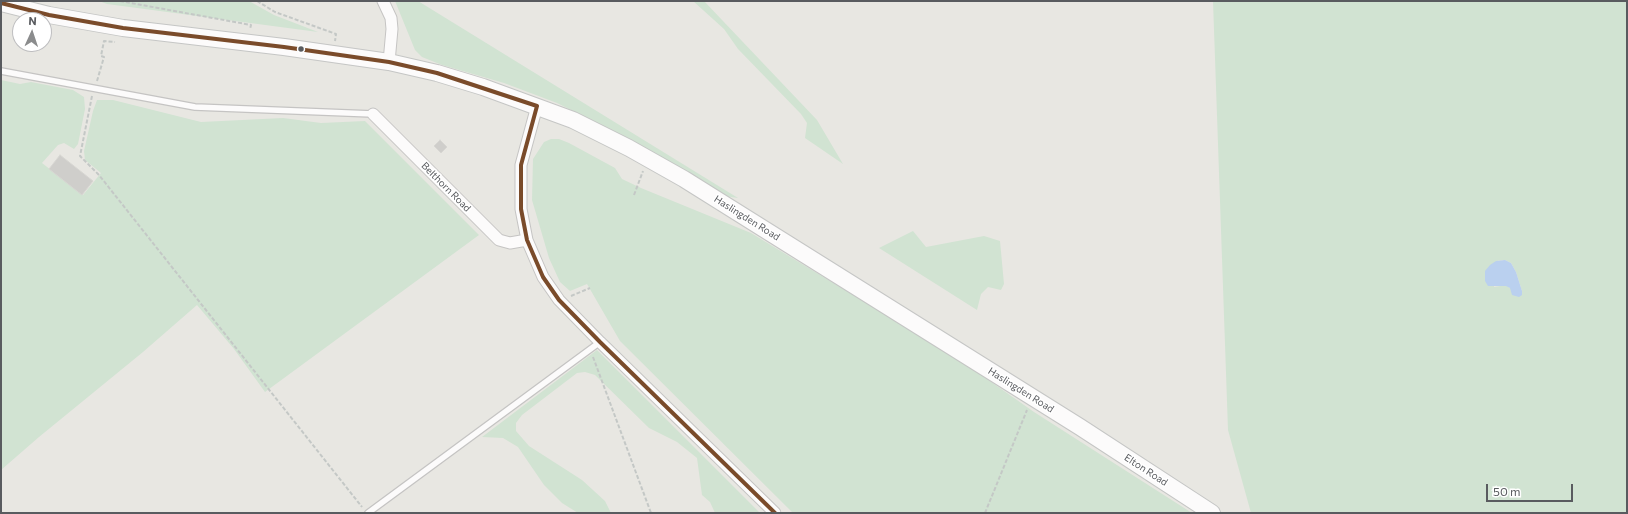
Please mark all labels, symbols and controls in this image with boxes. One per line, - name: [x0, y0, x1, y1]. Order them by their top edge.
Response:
- north arrow: [12, 12, 52, 52]
- text: N: [28, 14, 37, 27]
- unlabelled marker: [296, 44, 306, 54]
- street label: Belthorn Road: [419, 160, 473, 214]
- street label: Haslingden Road: [712, 193, 782, 243]
- street label: Haslingden Road: [986, 365, 1056, 415]
- street label: Elton Road: [1122, 451, 1170, 489]
- scale bar: [1488, 476, 1575, 502]
- text: 50 m: [1493, 484, 1521, 498]

